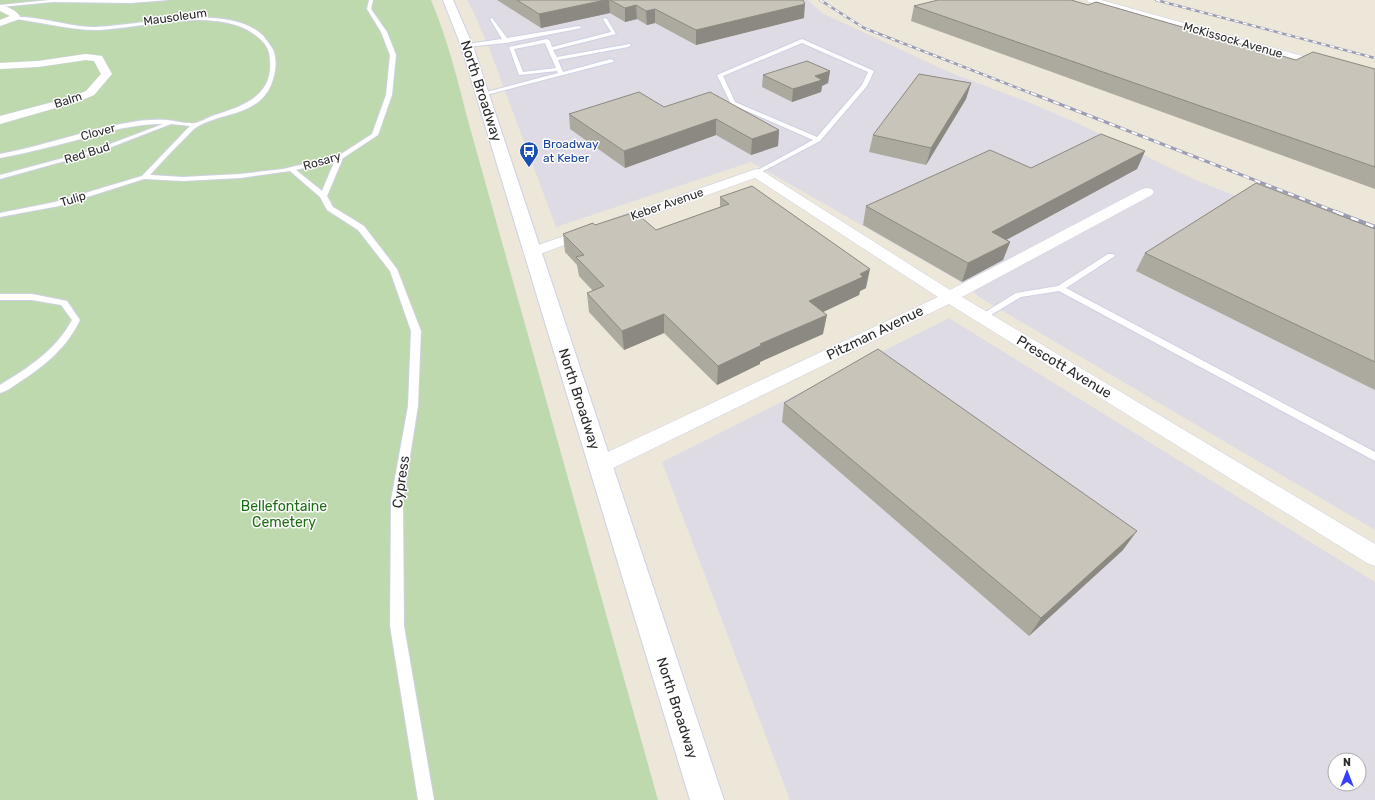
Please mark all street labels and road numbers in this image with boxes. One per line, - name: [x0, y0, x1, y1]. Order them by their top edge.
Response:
- street label: Mausoleum: [142, 6, 208, 28]
- street label: McKissock Avenue: [1182, 19, 1285, 61]
- street label: North Broadway: [457, 38, 505, 144]
- street label: Balm: [52, 89, 84, 111]
- street label: Clover: [79, 121, 117, 143]
- street label: Red Bud: [62, 139, 112, 167]
- street label: Rosary: [302, 149, 343, 173]
- street label: Keber Avenue: [629, 185, 706, 223]
- street label: Tulip: [58, 188, 88, 210]
- street label: Pitzman Avenue: [824, 302, 926, 364]
- street label: Prescott Avenue: [1013, 332, 1115, 402]
- street label: North Broadway: [555, 346, 603, 452]
- street label: Cypress: [389, 455, 413, 509]
- street label: North Broadway: [653, 655, 701, 761]

